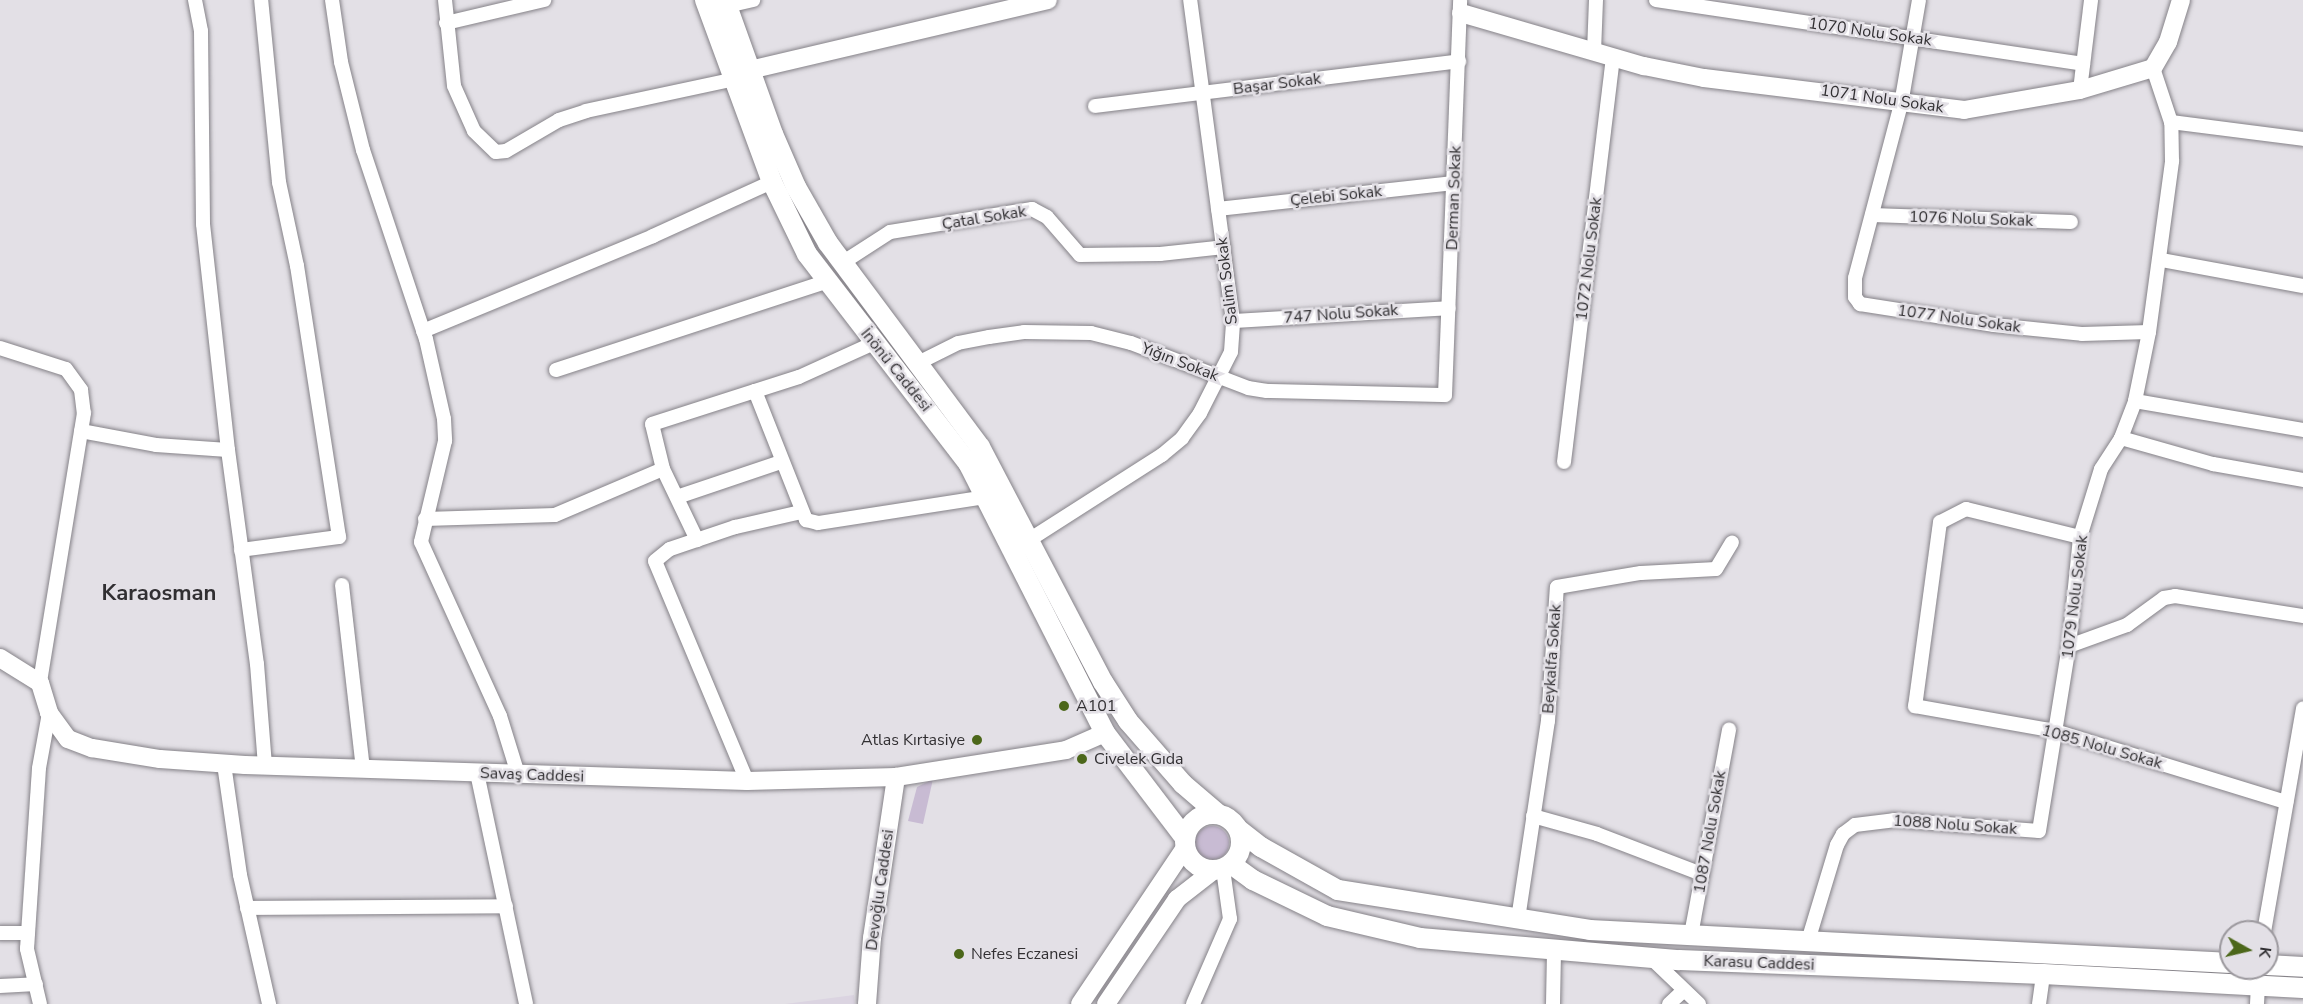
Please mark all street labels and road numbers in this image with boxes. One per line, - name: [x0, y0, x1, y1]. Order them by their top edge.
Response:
- street label: 1070 Nolu Sokak: [1807, 14, 1933, 50]
- street label: Başar Sokak: [1232, 69, 1322, 99]
- street label: 1071 Nolu Sokak: [1819, 81, 1945, 117]
- street label: Derman Sokak: [1443, 145, 1465, 251]
- street label: Çelebi Sokak: [1289, 182, 1383, 210]
- street label: 1072 Nolu Sokak: [1572, 196, 1606, 322]
- street label: Çatal Sokak: [940, 202, 1028, 234]
- street label: 1076 Nolu Sokak: [1909, 207, 2033, 231]
- street label: Salim Sokak: [1212, 236, 1242, 326]
- street label: 747 Nolu Sokak: [1283, 300, 1399, 328]
- street label: 1077 Nolu Sokak: [1896, 301, 2022, 337]
- street label: İnönü Caddesi: [857, 324, 935, 416]
- street label: Yığın Sokak: [1139, 338, 1221, 386]
- street label: 1079 Nolu Sokak: [2058, 534, 2092, 660]
- street label: Beykalfa Sokak: [1539, 604, 1565, 714]
- street label: 1085 Nolu Sokak: [2040, 721, 2164, 773]
- street label: Savaş Caddesi: [480, 764, 584, 786]
- street label: 1087 Nolu Sokak: [1690, 769, 1730, 895]
- street label: 1088 Nolu Sokak: [1892, 811, 2018, 839]
- street label: Devoğlu Caddesi: [862, 828, 898, 952]
- street label: Karasu Caddesi: [1703, 951, 1815, 975]

